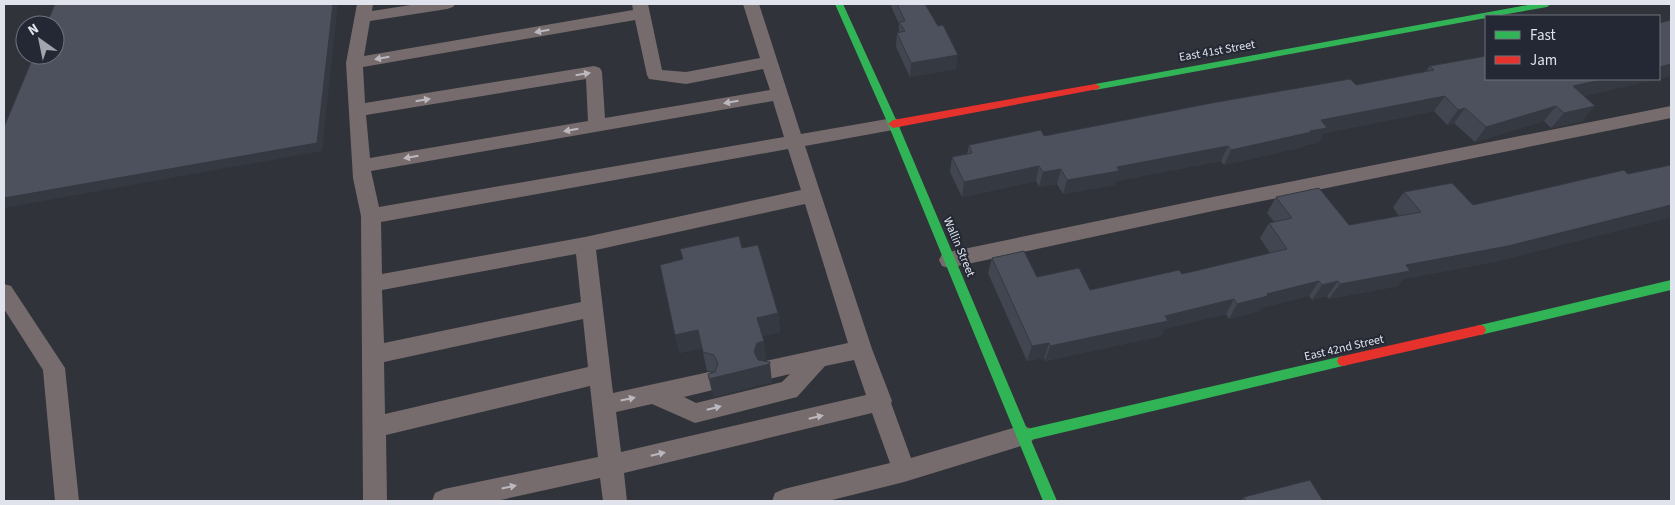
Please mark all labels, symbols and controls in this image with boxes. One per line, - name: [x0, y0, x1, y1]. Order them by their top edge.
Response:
- north arrow: [15, 15, 65, 65]
- legend: [1485, 15, 1660, 80]
- text: N: [24, 19, 43, 41]
- text: Fast: [1530, 25, 1556, 46]
- one-way arrow: [534, 28, 550, 36]
- street label: East 41st Street: [1178, 36, 1256, 66]
- text: Jam: [1530, 50, 1557, 71]
- one-way arrow: [374, 55, 390, 63]
- one-way arrow: [576, 70, 592, 78]
- one-way arrow: [415, 95, 431, 103]
- one-way arrow: [722, 98, 738, 106]
- one-way arrow: [562, 126, 578, 134]
- one-way arrow: [402, 154, 418, 162]
- street label: Wallin Street: [939, 215, 979, 279]
- street label: East 42nd Street: [1303, 331, 1385, 365]
- one-way arrow: [620, 395, 636, 403]
- one-way arrow: [707, 404, 722, 412]
- one-way arrow: [809, 413, 824, 421]
- one-way arrow: [650, 450, 665, 458]
- one-way arrow: [502, 483, 517, 491]

